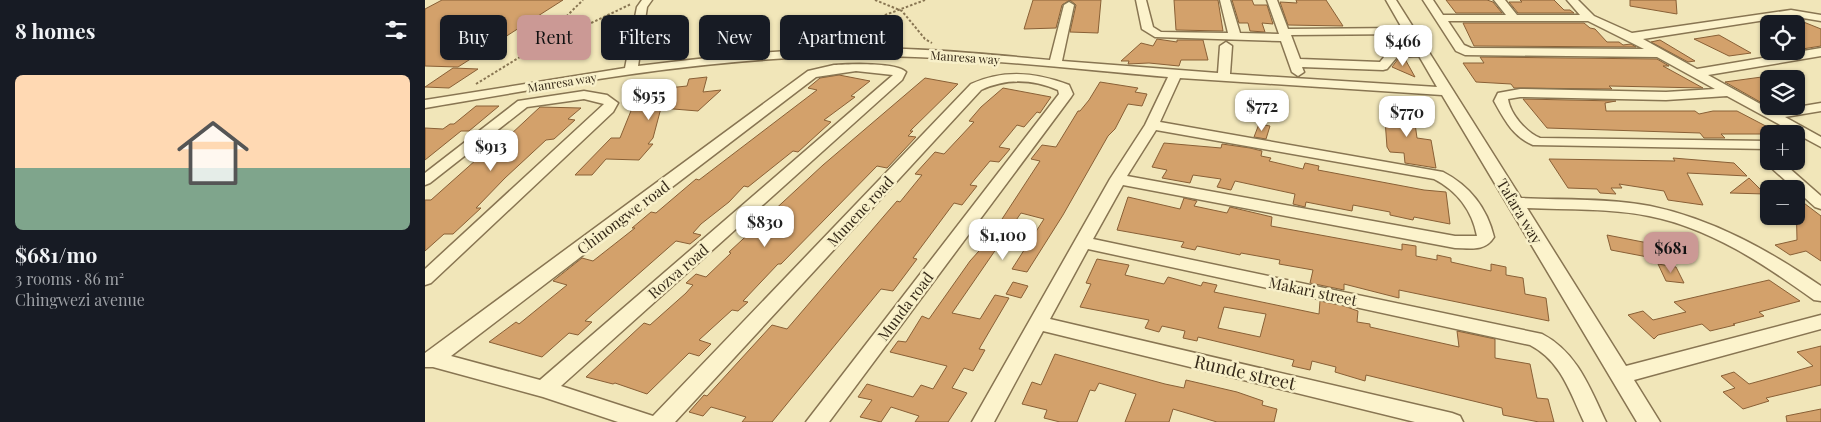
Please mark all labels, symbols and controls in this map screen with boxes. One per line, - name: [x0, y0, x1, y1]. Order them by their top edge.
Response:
- chip: Buy: [440, 15, 507, 60]
- chip: Rent: [517, 15, 591, 60]
- chip: Filters: [601, 15, 689, 60]
- chip: New: [699, 15, 770, 60]
- chip: Apartment: [780, 15, 903, 60]
- map controls: [1760, 15, 1805, 225]
- button: locate: [1760, 15, 1805, 60]
- text: 8 homes: [15, 16, 95, 44]
- icon: filters: [382, 16, 410, 44]
- pin: $466: [1373, 24, 1433, 67]
- text: $466: [1385, 30, 1421, 51]
- street label: Manresa way: [930, 47, 1000, 67]
- street label: Manresa way: [526, 69, 598, 95]
- button: layers: [1760, 70, 1805, 115]
- pin: $955: [619, 78, 679, 121]
- text: $955: [633, 84, 665, 105]
- pin: $772: [1232, 90, 1292, 132]
- text: $772: [1246, 95, 1278, 116]
- pin: $770: [1377, 96, 1437, 138]
- text: $770: [1390, 101, 1424, 122]
- icon: home: [168, 108, 258, 198]
- button: +: [1760, 125, 1805, 170]
- pin: $913: [461, 130, 521, 172]
- text: $913: [475, 135, 507, 156]
- street label: Munene road: [822, 171, 898, 250]
- street label: Chinongwe road: [573, 175, 673, 258]
- street label: Tafara way: [1493, 175, 1548, 248]
- button: −: [1760, 180, 1805, 225]
- pin: $830: [735, 206, 795, 248]
- text: $830: [747, 211, 783, 232]
- pin: $1,100: [962, 218, 1044, 261]
- text: $1,100: [980, 224, 1026, 245]
- pin: $681: [1641, 232, 1701, 274]
- text: $681: [1654, 237, 1688, 258]
- street label: Rozva road: [643, 239, 713, 303]
- text: $681/mo: [15, 240, 97, 268]
- street label: Munda road: [873, 267, 938, 344]
- text: 3 rooms · 86 m²: [15, 268, 124, 289]
- street label: Makari street: [1267, 272, 1360, 310]
- text: Chingwezi avenue: [15, 289, 145, 310]
- street label: Runde street: [1192, 349, 1299, 395]

